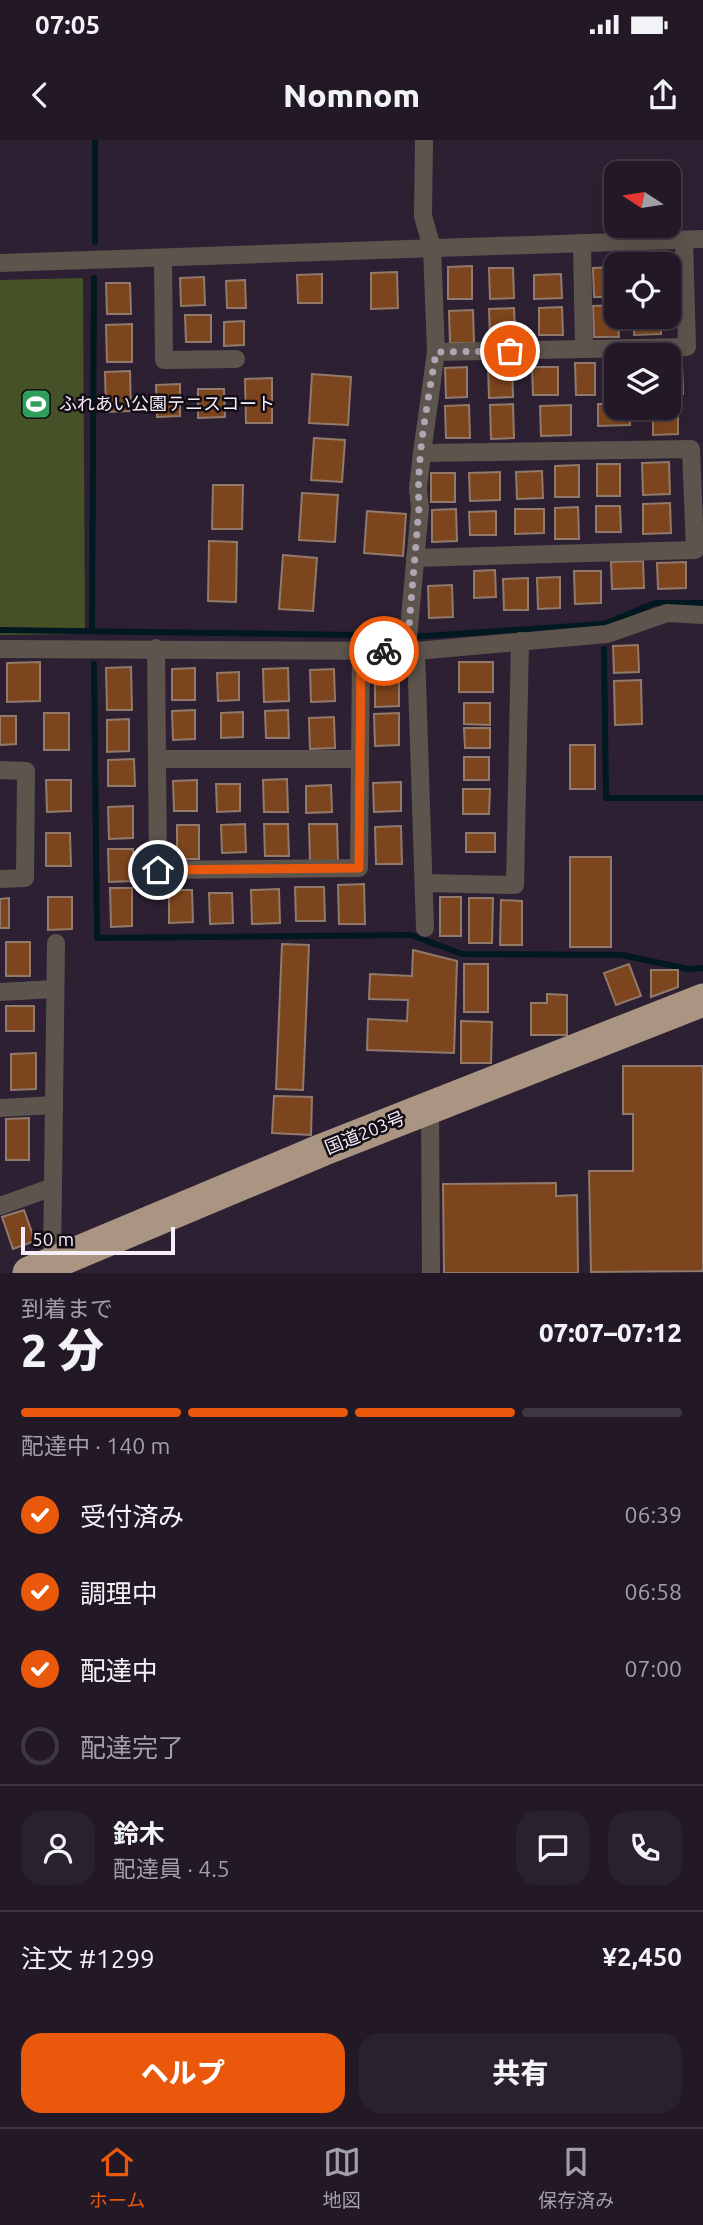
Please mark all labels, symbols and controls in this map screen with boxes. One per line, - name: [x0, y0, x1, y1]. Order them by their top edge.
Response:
- text: 07:05: [35, 10, 100, 39]
- icon: back: [21, 76, 59, 114]
- icon: share: [644, 76, 682, 114]
- text: Nomnom: [283, 77, 420, 113]
- north arrow: [604, 161, 681, 238]
- map controls: [604, 161, 681, 420]
- button: locate: [604, 252, 681, 329]
- pin: [480, 321, 540, 381]
- icon: bag: [491, 332, 529, 370]
- button: layers: [604, 343, 681, 420]
- sports icon: ふれあい公園テニスコート: [19, 387, 53, 421]
- place label: ふれあい公園テニスコート: [59, 393, 275, 413]
- courier: [349, 616, 419, 686]
- icon: bike: [365, 632, 403, 670]
- pin: [128, 840, 188, 900]
- icon: home: [139, 851, 177, 889]
- street label: 国道203号: [322, 1107, 408, 1157]
- scale bar: [21, 1224, 175, 1256]
- text: 50 m: [32, 1228, 74, 1250]
- text: 到着まで: [21, 1296, 113, 1321]
- text: 07:07–07:12: [539, 1318, 682, 1347]
- text: 2 分: [21, 1324, 104, 1376]
- text: 配達中 · 140 m: [21, 1433, 170, 1458]
- icon: check: [21, 1496, 59, 1534]
- text: 受付済み: [80, 1502, 184, 1531]
- text: 06:39: [624, 1502, 682, 1527]
- icon: check: [21, 1573, 59, 1611]
- text: 調理中: [80, 1579, 158, 1608]
- text: 06:58: [624, 1579, 682, 1604]
- icon: check: [21, 1650, 59, 1688]
- text: 配達中: [80, 1656, 158, 1685]
- text: 07:00: [624, 1656, 682, 1681]
- text: 配達完了: [80, 1733, 184, 1762]
- button: person: [21, 1811, 95, 1885]
- button: chat: [516, 1811, 590, 1885]
- button: phone: [608, 1811, 682, 1885]
- text: 鈴木: [113, 1819, 165, 1848]
- text: 配達員 · 4.5: [113, 1856, 230, 1881]
- text: ¥2,450: [602, 1942, 682, 1971]
- text: 注文 #1299: [21, 1944, 155, 1973]
- button: ヘルプ: [21, 2033, 345, 2113]
- button: 共有: [359, 2033, 682, 2113]
- tab: ホーム: [89, 2143, 145, 2212]
- tab: 地図: [323, 2143, 361, 2212]
- tab: 保存済み: [538, 2143, 614, 2212]

